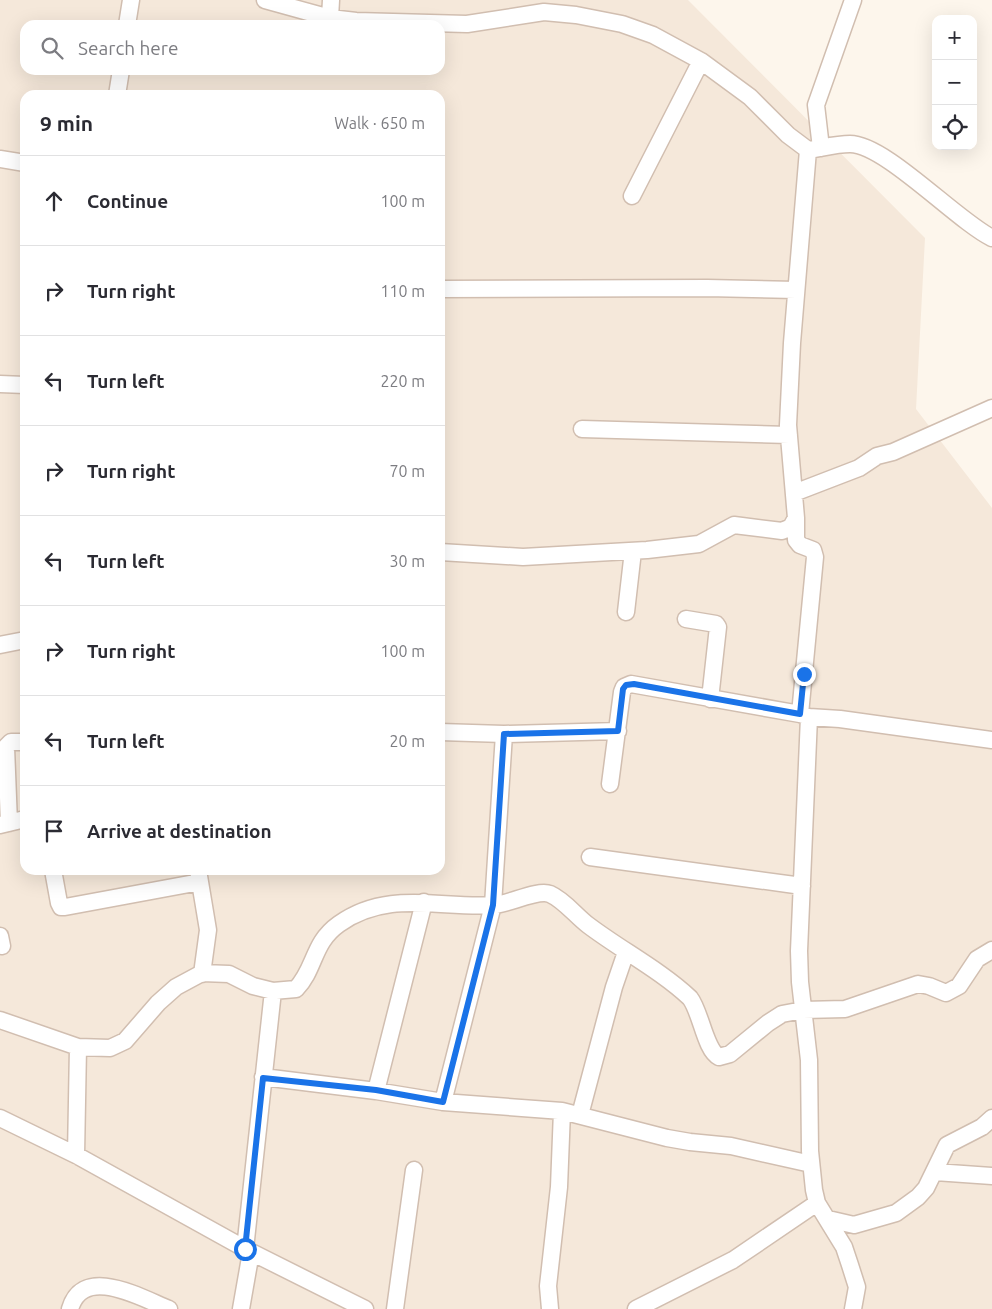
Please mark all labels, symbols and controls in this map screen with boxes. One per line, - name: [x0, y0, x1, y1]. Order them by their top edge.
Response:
- map controls: [932, 15, 977, 150]
- button: +: [932, 15, 977, 60]
- search box: [20, 20, 445, 75]
- icon: search: [38, 34, 66, 62]
- text: Search here: [78, 37, 178, 59]
- button: −: [932, 60, 977, 105]
- button: locate: [932, 105, 977, 150]
- text: 9 min: [40, 111, 93, 135]
- text: Walk · 650 m: [334, 114, 425, 132]
- icon: ahead: [40, 187, 68, 215]
- text: Continue: [87, 190, 168, 212]
- text: 100 m: [380, 192, 425, 210]
- icon: right: [40, 277, 68, 305]
- text: Turn right: [87, 280, 175, 302]
- text: 110 m: [380, 282, 425, 300]
- icon: left: [40, 367, 68, 395]
- text: Turn left: [87, 370, 165, 392]
- text: 220 m: [380, 372, 425, 390]
- icon: right: [40, 457, 68, 485]
- text: Turn right: [87, 460, 175, 482]
- text: 70 m: [389, 462, 425, 480]
- icon: left: [40, 547, 68, 575]
- text: Turn left: [87, 550, 165, 572]
- text: 30 m: [389, 552, 425, 570]
- icon: right: [40, 637, 68, 665]
- text: Turn right: [87, 640, 175, 662]
- text: 100 m: [380, 642, 425, 660]
- route end: [793, 663, 816, 686]
- icon: left: [40, 727, 68, 755]
- text: Turn left: [87, 730, 165, 752]
- text: 20 m: [389, 732, 425, 750]
- icon: arrive: [40, 817, 68, 845]
- text: Arrive at destination: [87, 820, 272, 842]
- route start: [234, 1238, 257, 1261]

